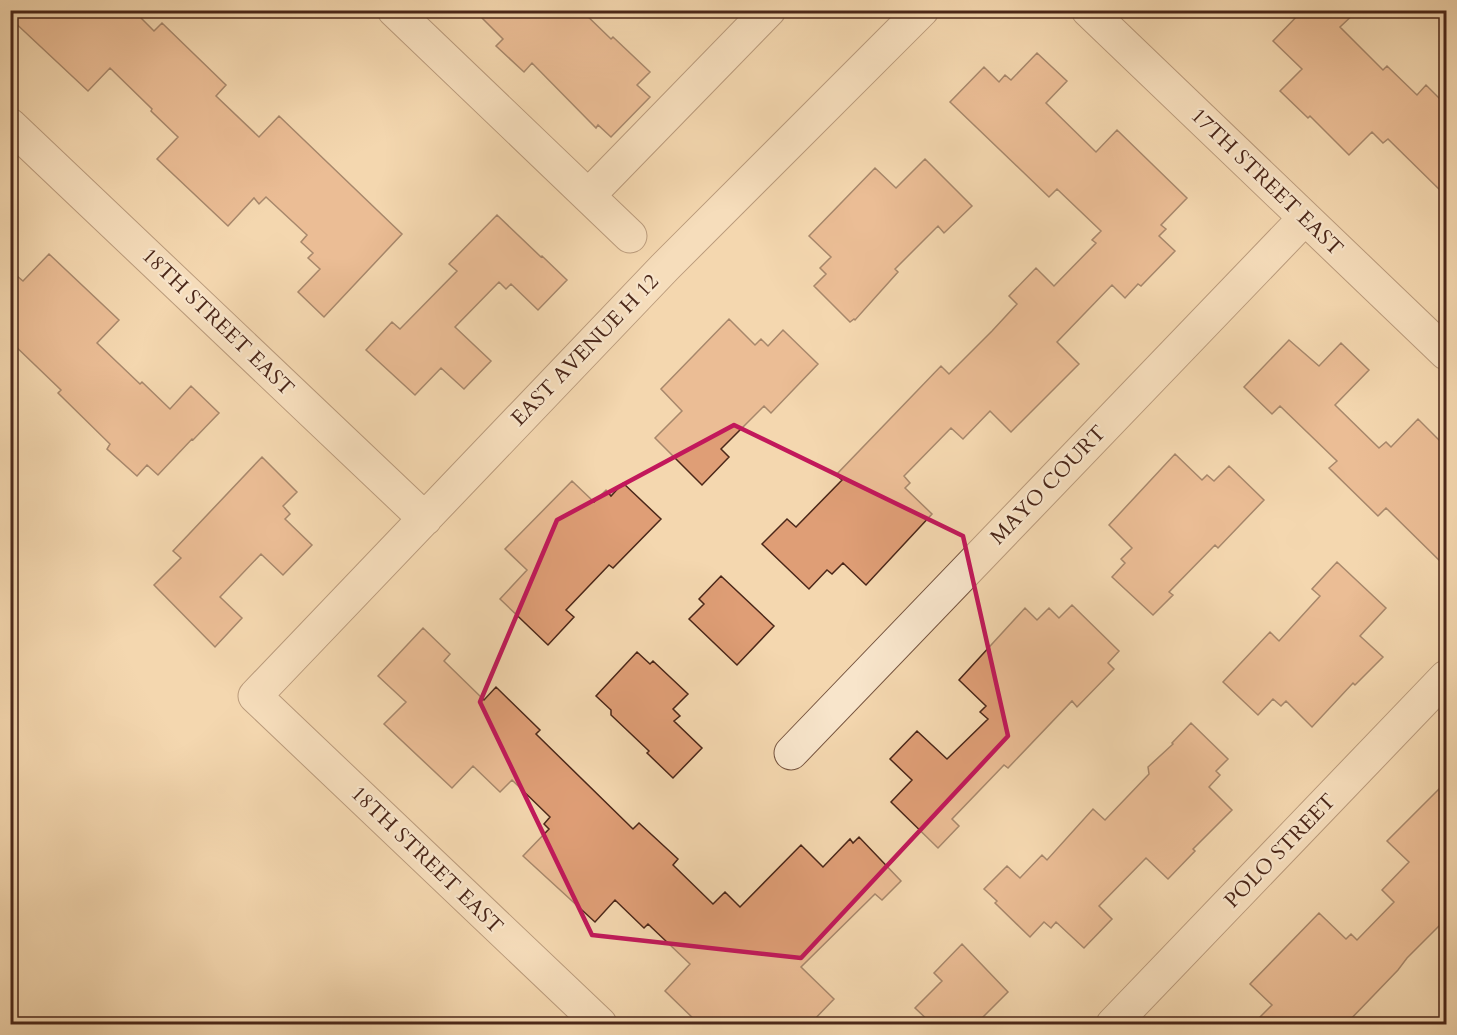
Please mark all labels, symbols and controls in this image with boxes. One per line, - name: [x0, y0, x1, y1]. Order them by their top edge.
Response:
- street label: 17TH STREET EAST: [1184, 102, 1350, 262]
- street label: 18TH STREET EAST: [135, 242, 301, 402]
- street label: EAST AVENUE H 12: [505, 267, 665, 432]
- street label: MAYO COURT: [984, 419, 1112, 551]
- street label: 18TH STREET EAST: [344, 780, 510, 940]
- street label: POLO STREET: [1218, 787, 1342, 915]

